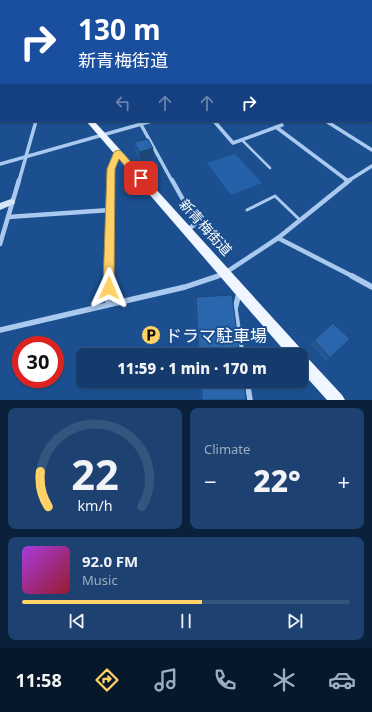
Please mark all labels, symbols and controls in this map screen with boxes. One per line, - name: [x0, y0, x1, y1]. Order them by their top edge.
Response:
- text: 130 m: [78, 10, 161, 48]
- icon: right: [12, 16, 64, 68]
- text: 新青梅街道: [78, 48, 168, 72]
- icon: left: [112, 92, 134, 114]
- icon: ahead: [154, 92, 176, 114]
- icon: ahead: [196, 92, 218, 114]
- icon: right: [238, 92, 260, 114]
- pin: [124, 161, 158, 195]
- icon: arrive: [130, 167, 152, 189]
- street label: 新青梅街道: [176, 195, 236, 259]
- position arrow: [88, 267, 130, 309]
- parking icon: ドラマ駐車場: [140, 324, 162, 346]
- place label: ドラマ駐車場: [165, 324, 267, 347]
- speed limit sign: 30: [12, 336, 64, 388]
- text: 11:59 · 1 min · 170 m: [117, 358, 267, 378]
- text: Climate: [204, 440, 250, 458]
- text: 22: [71, 445, 119, 501]
- text: 22°: [253, 460, 301, 501]
- text: −: [204, 466, 217, 496]
- text: +: [337, 466, 350, 496]
- text: km/h: [77, 495, 113, 514]
- text: 92.0 FM: [82, 551, 138, 571]
- text: Music: [82, 571, 118, 589]
- icon: previous: [66, 610, 88, 632]
- icon: pause: [175, 610, 197, 632]
- icon: next: [284, 610, 306, 632]
- icon: directions: [93, 666, 121, 694]
- icon: music: [152, 666, 180, 694]
- icon: phone: [211, 666, 239, 694]
- icon: climate: [270, 666, 298, 694]
- icon: car: [328, 666, 356, 694]
- text: 11:58: [15, 668, 62, 692]

